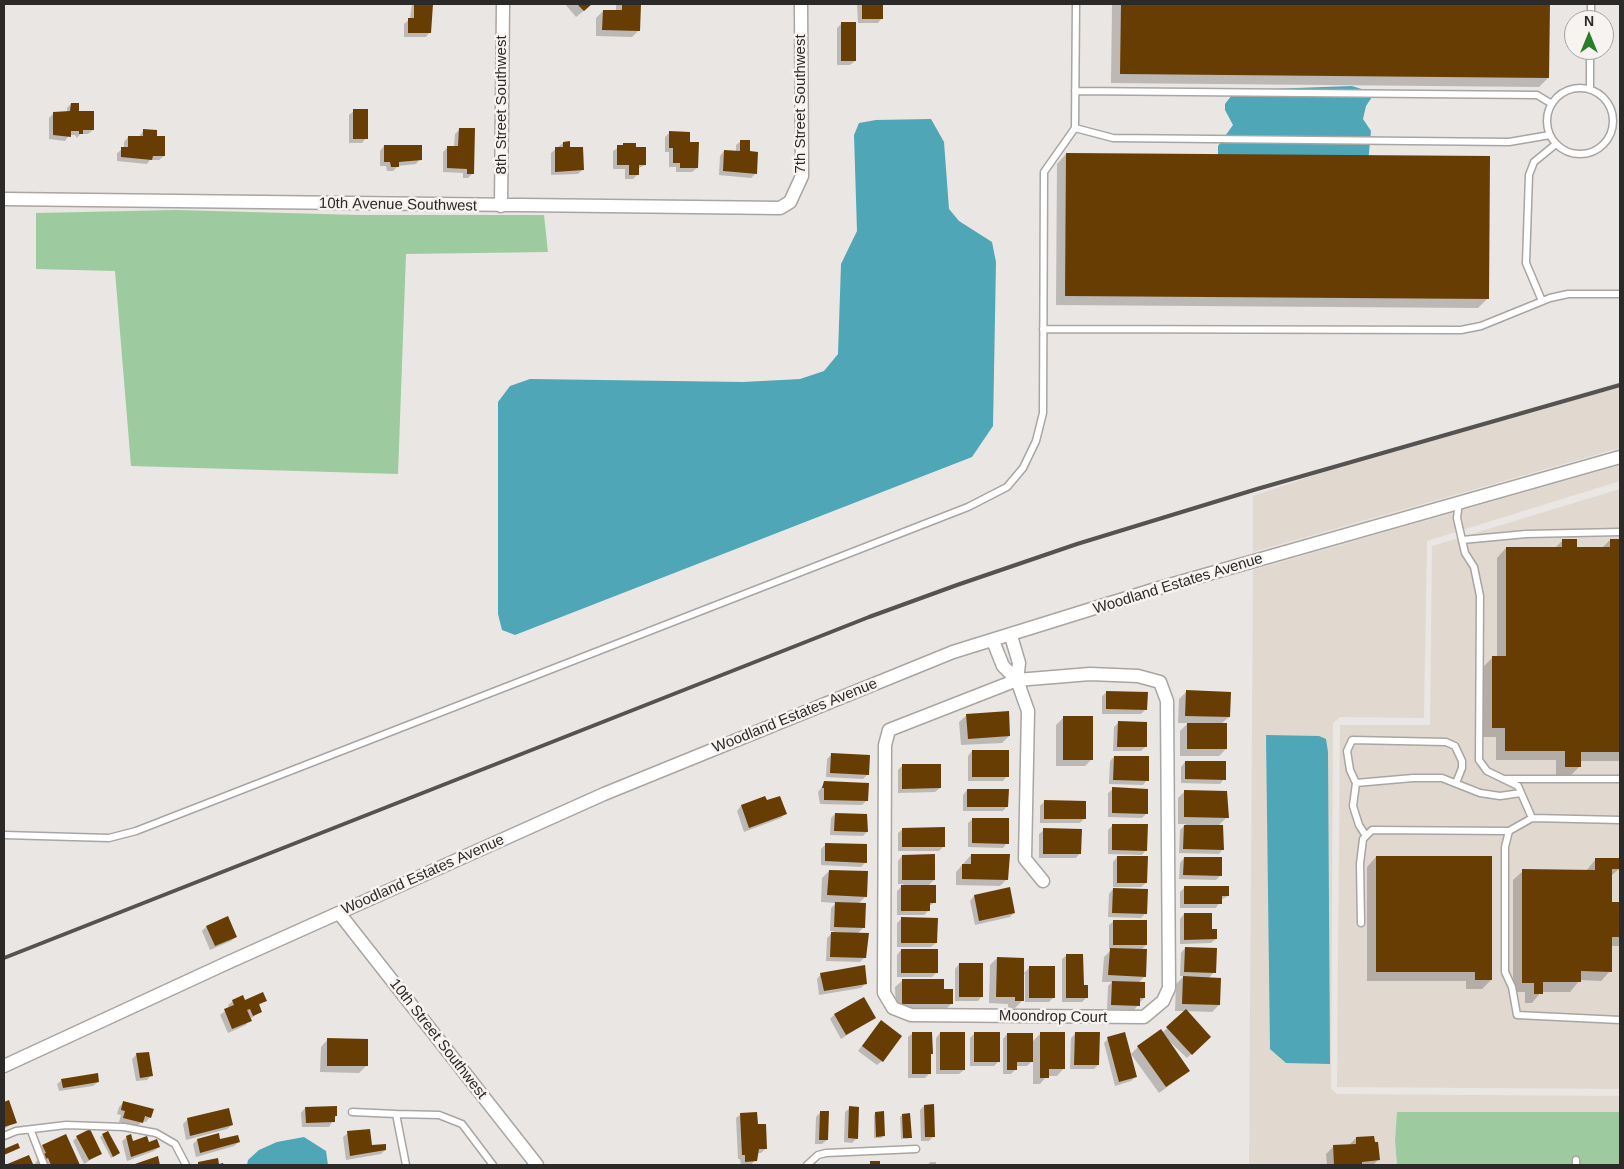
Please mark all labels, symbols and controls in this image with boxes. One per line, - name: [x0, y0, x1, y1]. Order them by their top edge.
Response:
- north arrow: [1564, 10, 1614, 60]
- text: N: [1584, 13, 1594, 29]
- street label: 7th Street Southwest: [792, 34, 810, 174]
- street label: 8th Street Southwest: [493, 35, 511, 175]
- street label: 10th Avenue Southwest: [319, 195, 477, 215]
- street label: Woodland Estates Avenue: [1091, 550, 1265, 618]
- street label: Woodland Estates Avenue: [710, 675, 880, 757]
- street label: Woodland Estates Avenue: [339, 831, 507, 919]
- street label: 10th Street Southwest: [385, 975, 491, 1103]
- street label: Moondrop Court: [999, 1007, 1107, 1027]

